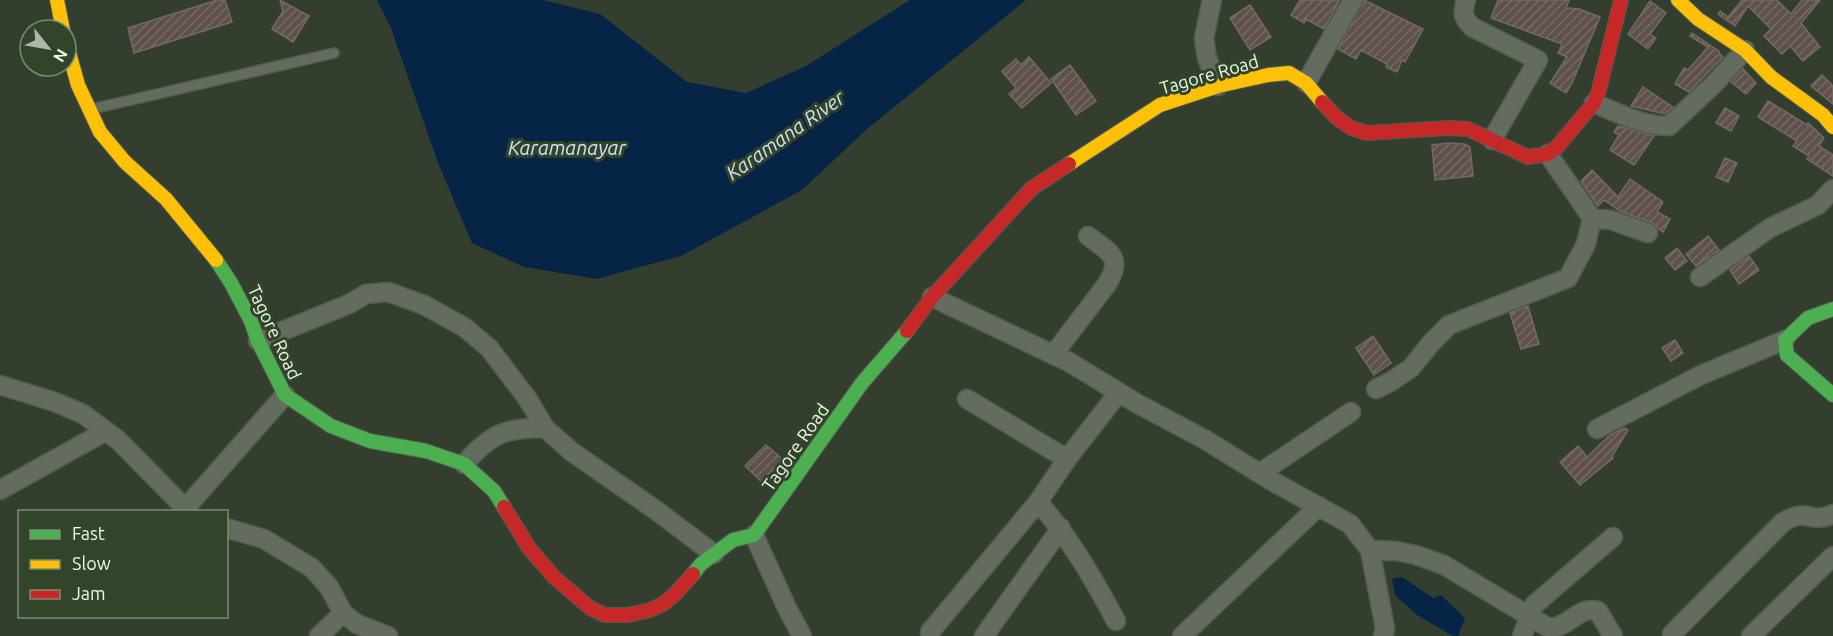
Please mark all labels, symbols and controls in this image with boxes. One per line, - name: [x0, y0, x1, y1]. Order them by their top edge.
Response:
- north arrow: [18, 18, 78, 78]
- text: N: [50, 46, 72, 65]
- street label: Tagore Road: [1157, 50, 1261, 98]
- water label: Karamana River: [721, 85, 850, 184]
- water label: Karamanayar: [508, 136, 627, 159]
- street label: Tagore Road: [244, 282, 306, 382]
- street label: Tagore Road: [758, 400, 832, 494]
- legend: [18, 510, 228, 618]
- text: Fast: [72, 523, 105, 543]
- text: Slow: [72, 553, 111, 573]
- text: Jam: [72, 583, 106, 603]

